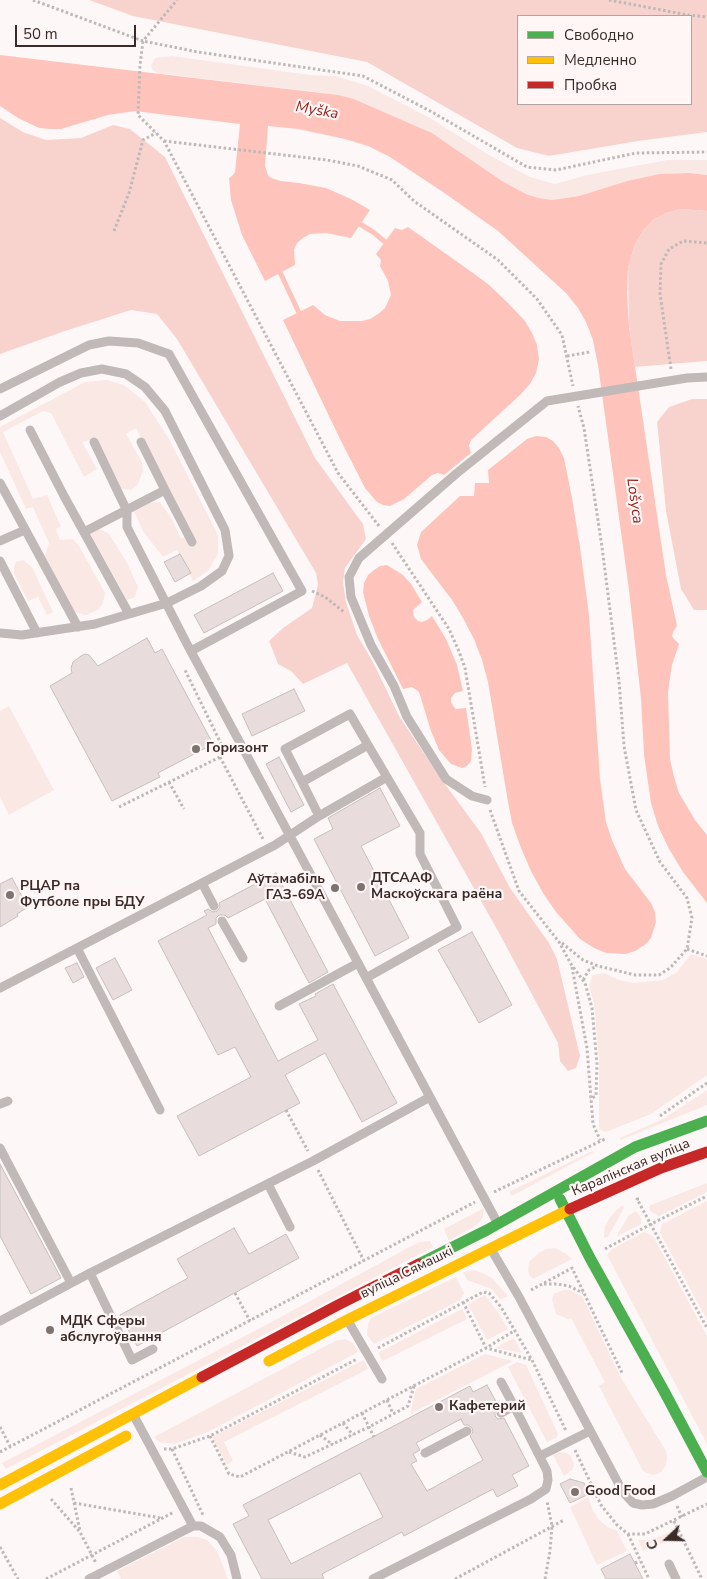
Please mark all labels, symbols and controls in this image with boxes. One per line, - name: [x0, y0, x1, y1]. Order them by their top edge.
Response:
- scale bar: [18, 15, 139, 47]
- legend: [517, 15, 692, 105]
- text: 50 m: [23, 24, 58, 44]
- text: Свободно: [564, 25, 634, 45]
- text: Медленно: [564, 50, 637, 70]
- text: Пробка: [564, 75, 617, 95]
- water label: Муška: [294, 98, 340, 124]
- water label: Lošyca: [622, 477, 646, 525]
- place label: Горизонт: [206, 741, 268, 757]
- marker: Горизонт: [190, 743, 202, 755]
- place label: ДТСААФ Маскоўскага раёна: [371, 871, 502, 904]
- place label: Аўтамабіль ГАЗ-69А: [247, 872, 325, 904]
- place label: РЦАР па Футболе пры БДУ: [20, 879, 144, 912]
- marker: ДТСААФ Маскоўскага раёна: [355, 881, 367, 893]
- marker: Аўтамабіль ГАЗ-69А: [329, 882, 341, 894]
- marker: РЦАР па Футболе пры БДУ: [4, 889, 16, 901]
- street label: Каралінская вуліца: [569, 1136, 693, 1200]
- street label: вуліца Сямашкі: [358, 1243, 456, 1303]
- place label: МДК Сферы абслугоўвання: [60, 1314, 162, 1346]
- marker: МДК Сферы абслугоўвання: [44, 1324, 56, 1336]
- place label: Кафетерий: [449, 1399, 526, 1415]
- marker: Кафетерий: [433, 1401, 445, 1413]
- place label: Good Food: [585, 1484, 656, 1500]
- marker: Good Food: [569, 1486, 581, 1498]
- north arrow: [642, 1514, 692, 1564]
- text: С: [642, 1537, 663, 1552]

